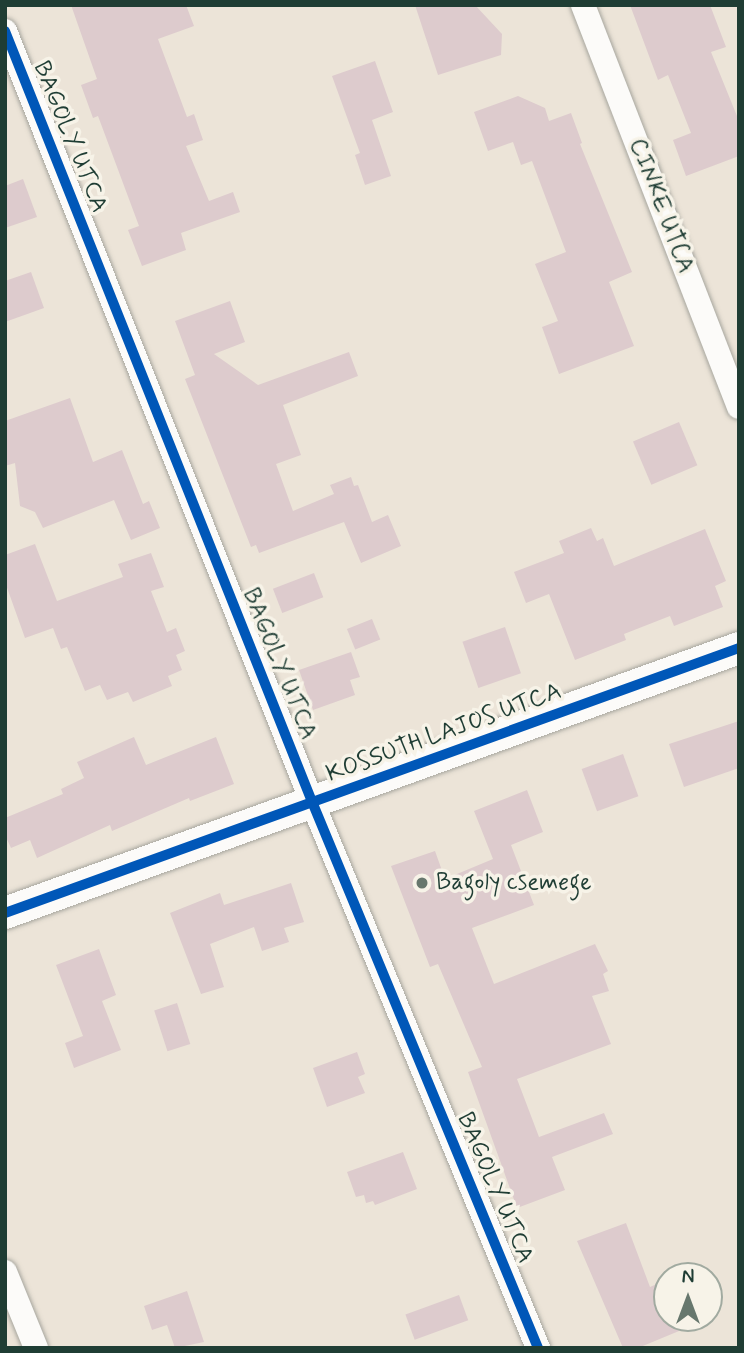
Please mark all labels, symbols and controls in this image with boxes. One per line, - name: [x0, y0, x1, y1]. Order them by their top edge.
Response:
- street label: BAGOLY UTCA: [27, 59, 113, 215]
- street label: CINKE UTCA: [622, 134, 700, 278]
- street label: BAGOLY UTCA: [236, 586, 322, 742]
- street label: KOSSUTH LAJOS UTCA: [325, 678, 563, 788]
- place label: Bagoly csemege: [436, 869, 598, 897]
- marker: Bagoly csemege: [414, 875, 430, 891]
- street label: BAGOLY UTCA: [451, 1110, 539, 1266]
- north arrow: [653, 1262, 723, 1332]
- text: N: [682, 1265, 694, 1290]

